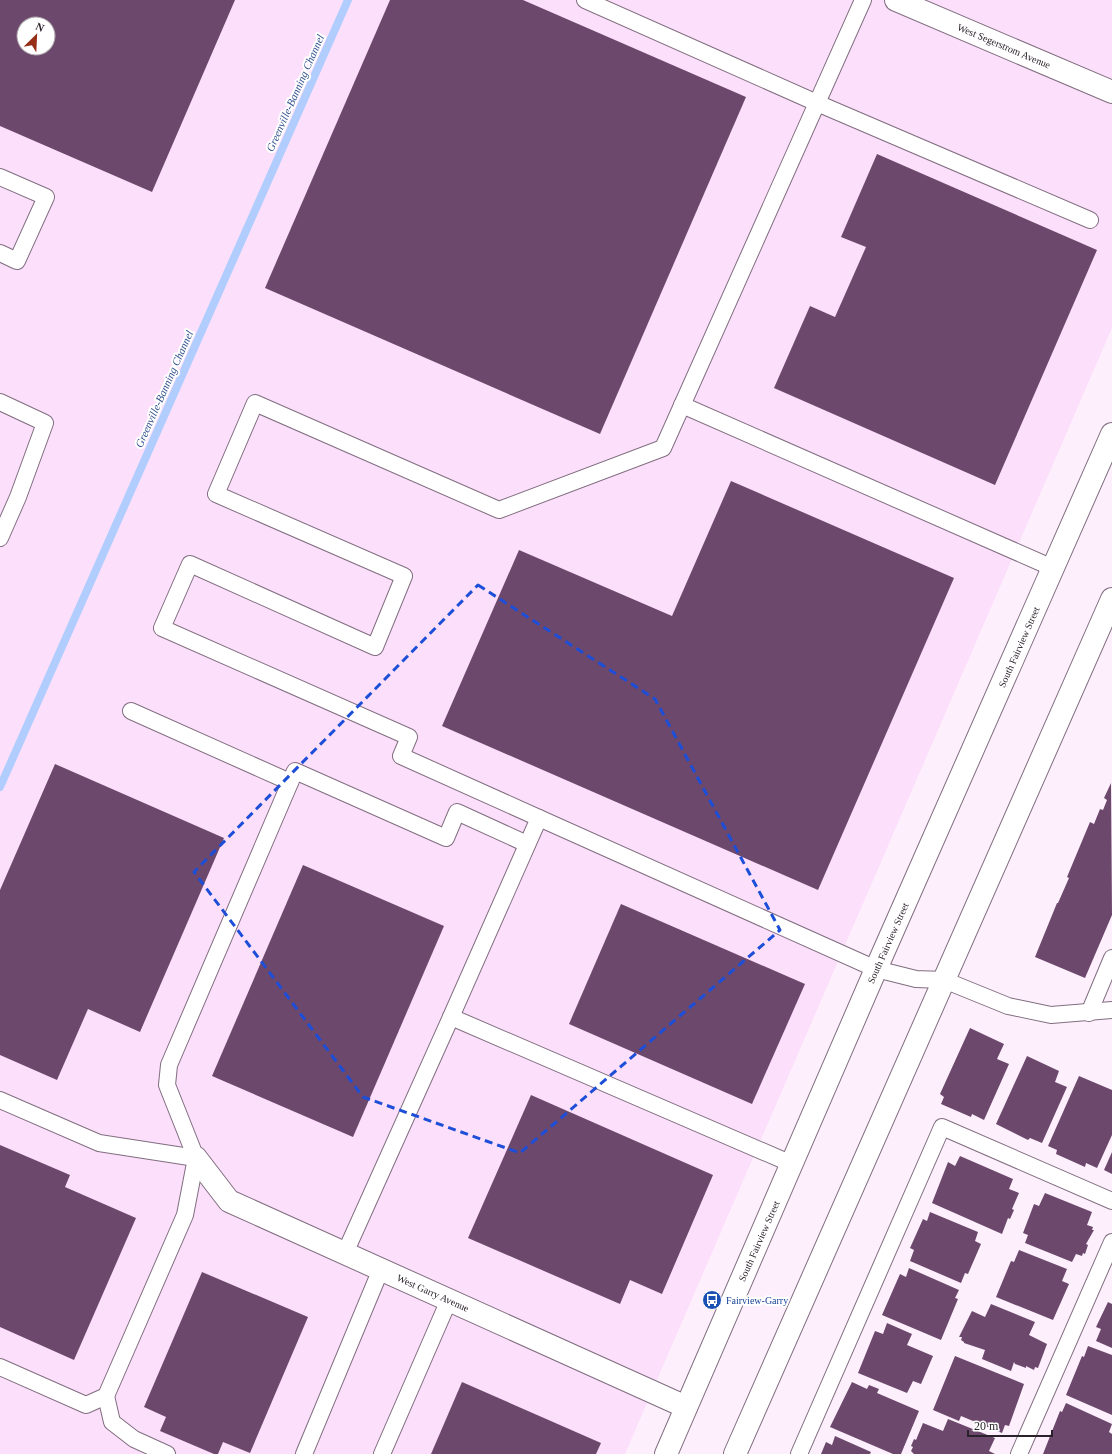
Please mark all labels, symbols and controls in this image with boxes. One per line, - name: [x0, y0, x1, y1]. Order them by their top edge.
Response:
- north arrow: [16, 16, 56, 56]
- text: N: [34, 20, 46, 34]
- street label: West Segerstrom Avenue: [956, 21, 1053, 71]
- water label: Greenville-Banning Channel: [264, 33, 326, 153]
- water label: Greenville-Banning Channel: [133, 329, 195, 449]
- street label: South Fairview Street: [996, 605, 1042, 689]
- street label: South Fairview Street: [865, 901, 911, 985]
- street label: South Fairview Street: [736, 1199, 782, 1283]
- street label: West Garry Avenue: [395, 1272, 471, 1314]
- bus stop icon: Fairview-Garry: [701, 1289, 723, 1311]
- place label: Fairview-Garry: [726, 1295, 788, 1306]
- scale bar: [968, 1412, 1052, 1438]
- text: 20 m: [974, 1419, 999, 1433]

